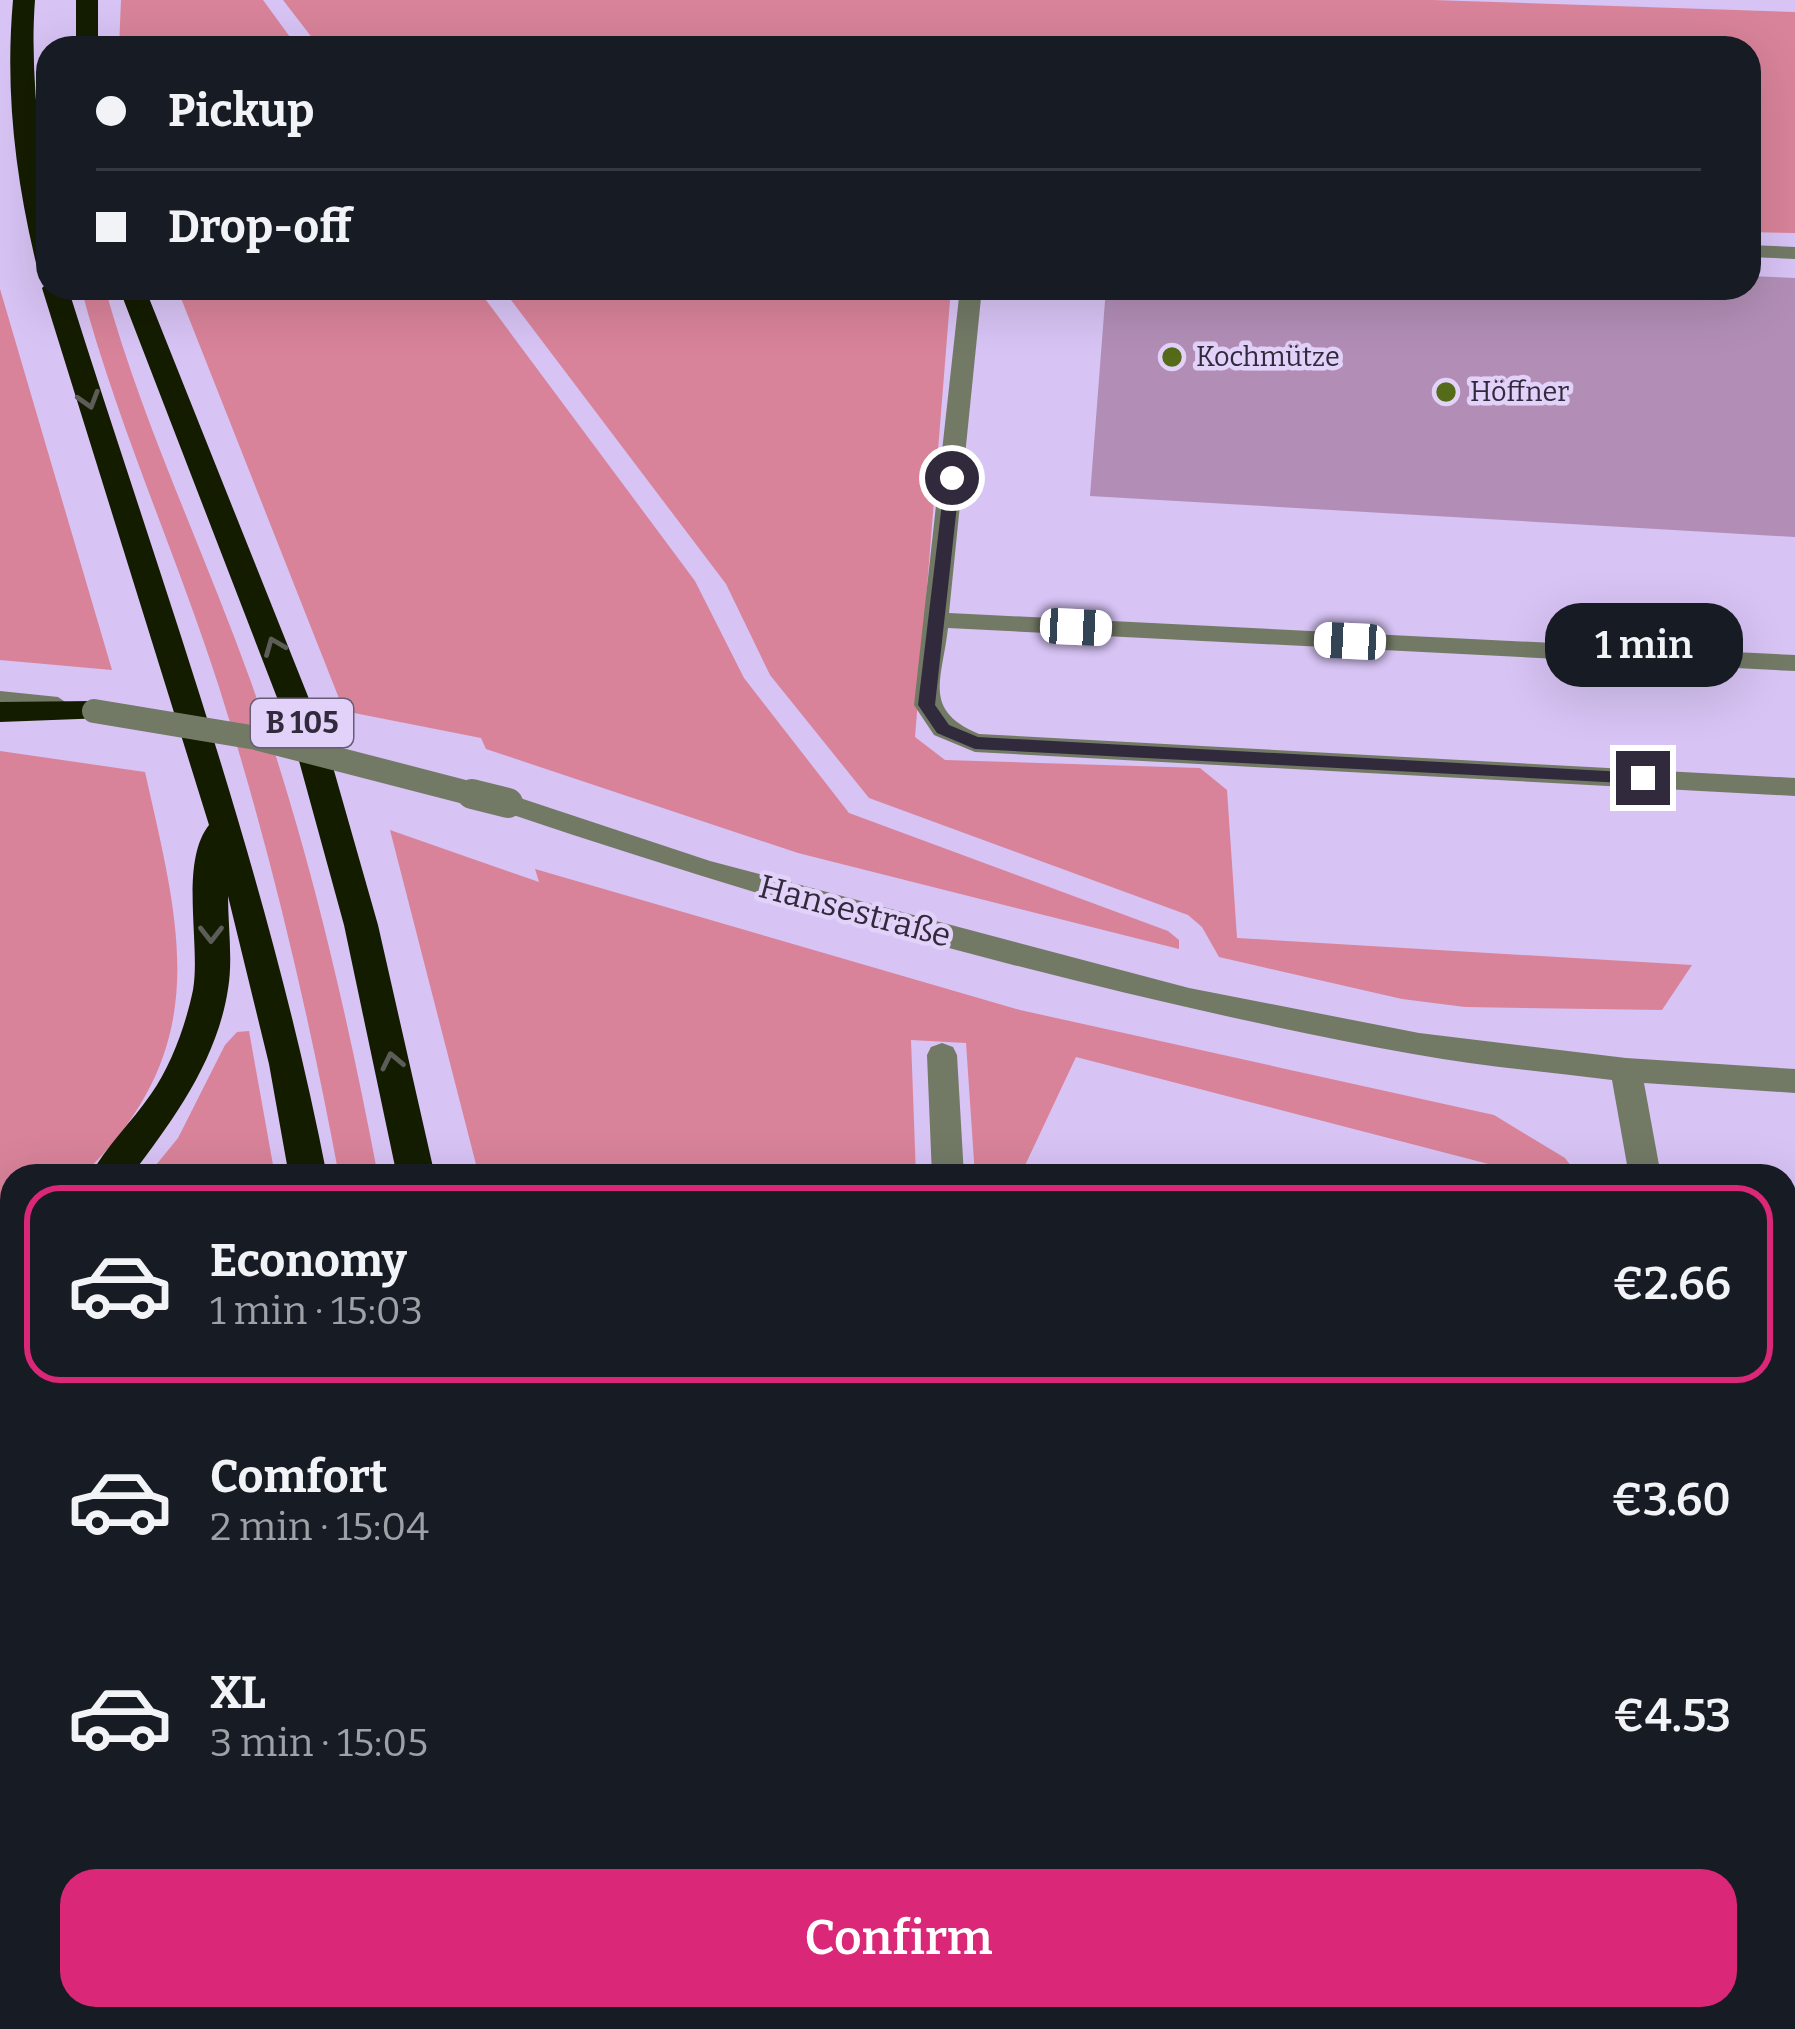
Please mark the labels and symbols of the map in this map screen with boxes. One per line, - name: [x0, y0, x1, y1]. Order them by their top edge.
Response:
- place label: Kochmütze: [1196, 341, 1340, 373]
- marker: Kochmütze: [1159, 344, 1185, 370]
- place label: Höffner: [1470, 376, 1569, 408]
- marker: Höffner: [1433, 379, 1459, 405]
- one-way arrow: [75, 389, 100, 410]
- route start: [925, 451, 979, 505]
- callout: 1 min: [1544, 604, 1742, 688]
- car: [1039, 607, 1113, 647]
- car: [1313, 621, 1387, 661]
- one-way arrow: [264, 637, 288, 658]
- road number: B 105: [251, 699, 353, 747]
- route end: [1616, 751, 1670, 805]
- street label: Hansestraße: [755, 866, 955, 956]
- one-way arrow: [198, 926, 224, 944]
- one-way arrow: [380, 1052, 406, 1072]

